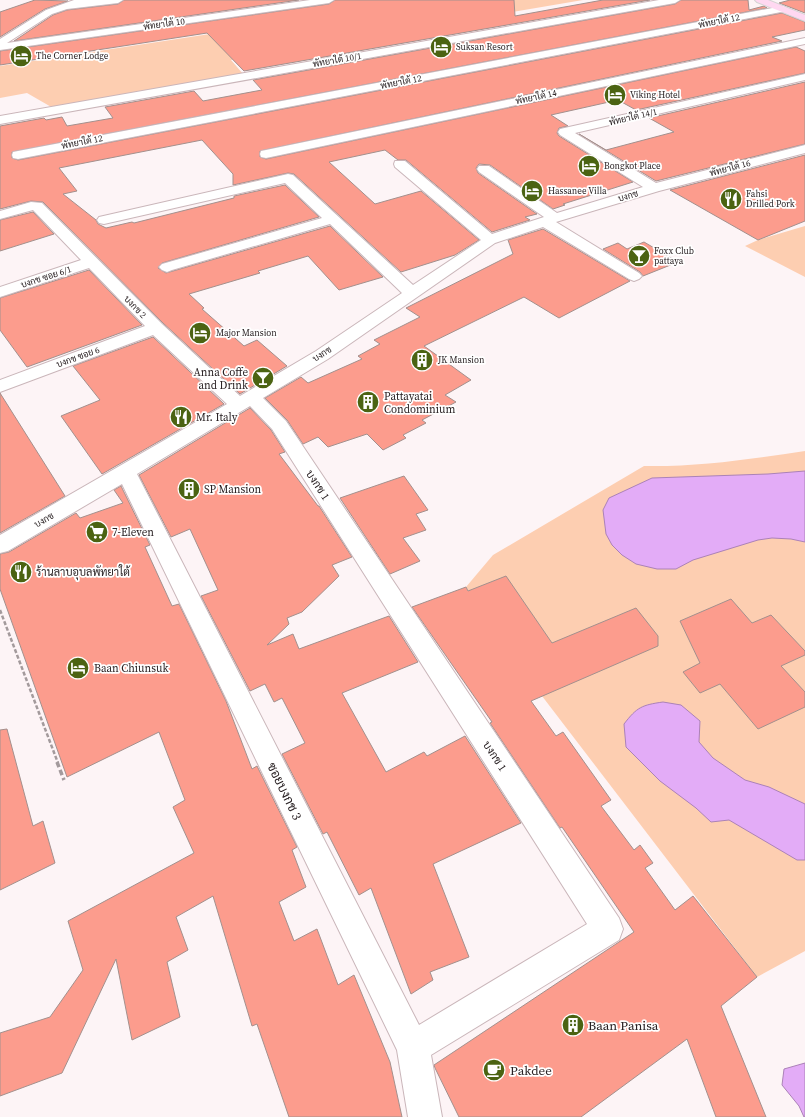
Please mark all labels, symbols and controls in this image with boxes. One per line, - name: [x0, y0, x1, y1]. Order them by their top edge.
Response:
- street label: พัทยาใต้ 12: [697, 11, 741, 31]
- street label: พัทยาใต้ 10: [142, 15, 186, 33]
- hotel icon: Suksan Resort: [428, 34, 454, 60]
- place label: Suksan Resort: [456, 41, 513, 53]
- hotel icon: The Corner Lodge: [8, 43, 34, 69]
- place label: The Corner Lodge: [36, 50, 109, 62]
- street label: พัทยาใต้ 10/1: [312, 50, 362, 70]
- street label: พัทยาใต้ 12: [379, 72, 423, 92]
- hotel icon: Viking Hotel: [602, 82, 628, 108]
- street label: พัทยาใต้ 14: [514, 87, 558, 107]
- place label: Viking Hotel: [630, 89, 680, 101]
- street label: พัทยาใต้ 14/1: [608, 106, 658, 128]
- street label: พัทยาใต้ 12: [60, 132, 104, 152]
- hotel icon: Bongkot Place: [576, 153, 602, 179]
- street label: พัทยาใต้ 16: [708, 157, 752, 179]
- place label: Bongkot Place: [604, 160, 661, 172]
- hotel icon: Hassanee Villa: [519, 178, 545, 204]
- place label: Hassanee Villa: [548, 185, 607, 197]
- restaurant icon: Fahsi Drilled Pork: [718, 186, 744, 212]
- street label: บงกช: [616, 187, 640, 205]
- place label: Fahsi Drilled Pork: [746, 188, 795, 210]
- bar icon: Foxx Club pattaya: [626, 243, 652, 269]
- place label: Foxx Club pattaya: [654, 245, 694, 267]
- street label: บงกช ซอย 6/1: [19, 263, 73, 291]
- street label: บงกช 2: [121, 293, 149, 321]
- hotel icon: Major Mansion: [187, 320, 213, 346]
- place label: Major Mansion: [216, 327, 277, 339]
- street label: บงกช ซอย 6: [55, 343, 102, 370]
- street label: บงกช: [310, 343, 334, 365]
- building icon: JK Mansion: [409, 347, 435, 373]
- place label: JK Mansion: [437, 354, 485, 366]
- place label: Anna Coffe and Drink: [194, 365, 249, 393]
- bar icon: Anna Coffe and Drink: [250, 365, 276, 391]
- building icon: Pattayatai Condominium: [355, 389, 381, 415]
- place label: Pattayatai Condominium: [384, 389, 455, 417]
- restaurant icon: Mr. Italy: [168, 404, 194, 430]
- place label: Mr. Italy: [196, 410, 238, 425]
- street label: บงกช 1: [302, 467, 333, 503]
- building icon: SP Mansion: [176, 476, 202, 502]
- place label: SP Mansion: [204, 482, 262, 497]
- street label: บงกช: [32, 509, 56, 530]
- supermarket icon: 7-Eleven: [84, 519, 110, 545]
- place label: 7-Eleven: [112, 525, 154, 540]
- restaurant icon: ร้านลาบอุบลพัทยาใต้: [8, 559, 34, 585]
- place label: ร้านลาบอุบลพัทยาใต้: [36, 564, 131, 581]
- hotel icon: Baan Chiunsuk: [65, 655, 91, 681]
- place label: Baan Chiunsuk: [94, 661, 169, 676]
- street label: บงกช 1: [479, 738, 510, 774]
- street label: ซอยบงกช 3: [263, 760, 306, 823]
- building icon: Baan Panisa: [560, 1012, 586, 1038]
- place label: Baan Panisa: [588, 1017, 659, 1034]
- cafe icon: Pakdee: [481, 1057, 507, 1083]
- place label: Pakdee: [510, 1062, 552, 1079]

